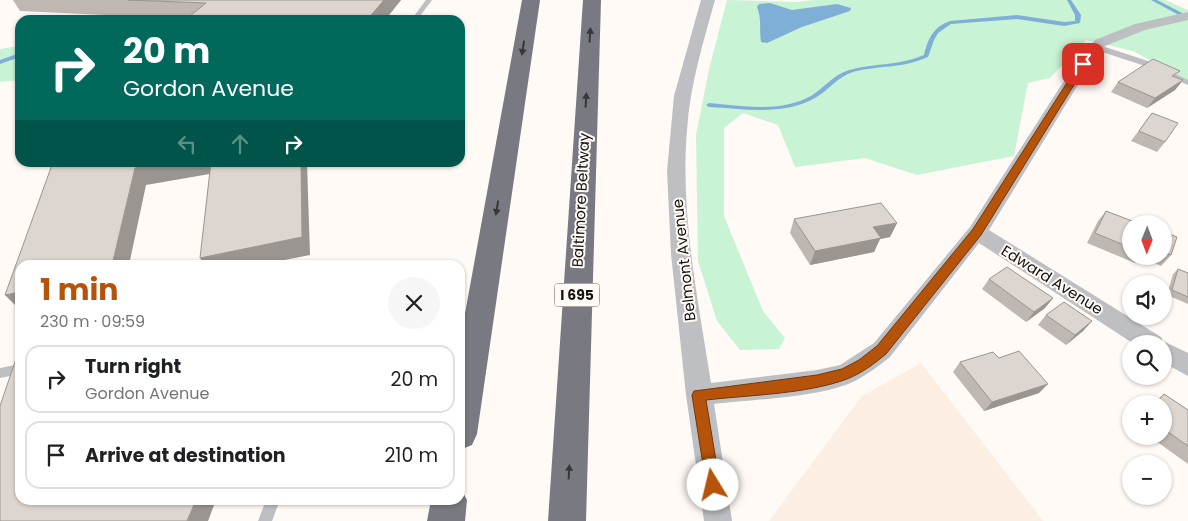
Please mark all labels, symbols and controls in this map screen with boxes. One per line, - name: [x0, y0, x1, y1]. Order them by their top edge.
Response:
- text: 20 m: [123, 26, 210, 75]
- one-way arrow: [586, 26, 594, 42]
- icon: right: [40, 35, 105, 100]
- one-way arrow: [519, 40, 527, 56]
- pin: [1062, 43, 1104, 85]
- icon: arrive: [1069, 50, 1097, 78]
- text: Gordon Avenue: [123, 73, 294, 104]
- one-way arrow: [582, 92, 590, 108]
- icon: left: [173, 130, 201, 158]
- icon: ahead: [226, 130, 254, 158]
- icon: right: [279, 130, 307, 158]
- street label: Baltimore Beltway: [566, 132, 595, 268]
- street label: Belmont Avenue: [667, 198, 700, 322]
- one-way arrow: [493, 201, 501, 217]
- north arrow: [1122, 215, 1172, 265]
- map controls: [1122, 215, 1172, 505]
- street label: Edward Avenue: [997, 240, 1107, 319]
- text: 1 min: [40, 268, 118, 311]
- button: sound: [1122, 275, 1172, 325]
- button: close: [388, 277, 440, 329]
- road number: I 695: [554, 284, 600, 306]
- text: 230 m · 09:59: [40, 310, 145, 333]
- button: search: [1122, 335, 1172, 385]
- text: Turn right: [85, 353, 181, 380]
- icon: right: [42, 365, 70, 393]
- text: 20 m: [390, 366, 438, 393]
- text: Gordon Avenue: [85, 382, 209, 405]
- button: +: [1122, 395, 1172, 445]
- icon: arrive: [42, 441, 70, 469]
- text: Arrive at destination: [85, 442, 286, 469]
- text: 210 m: [384, 442, 438, 469]
- button: −: [1122, 455, 1172, 505]
- position arrow: [686, 458, 738, 510]
- one-way arrow: [566, 464, 574, 480]

